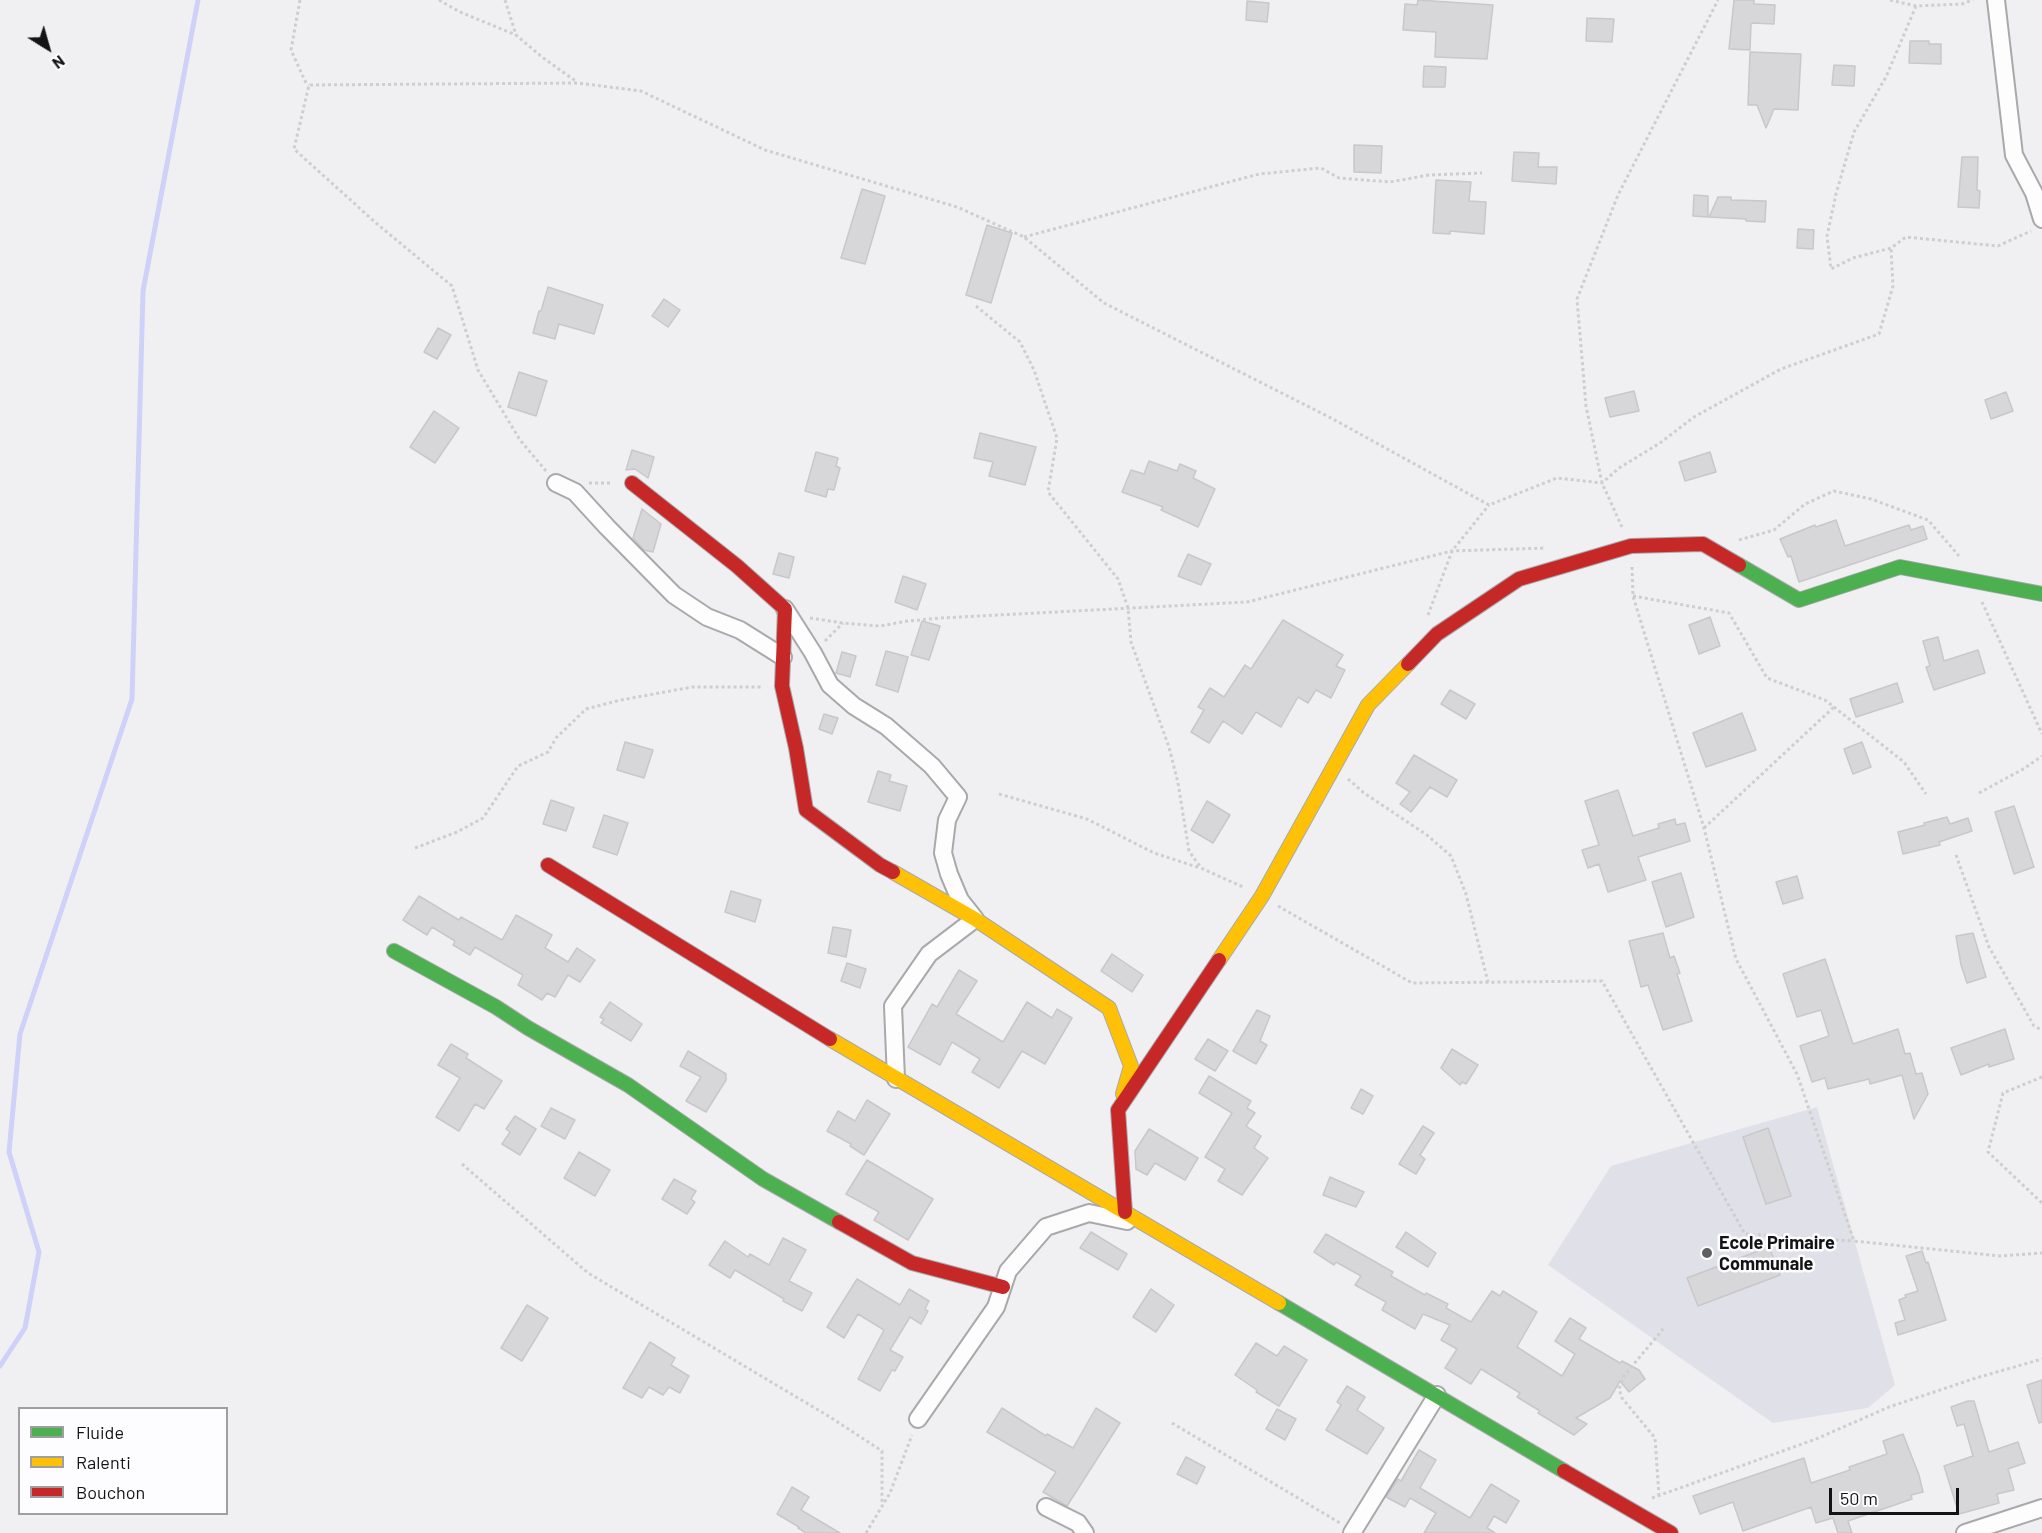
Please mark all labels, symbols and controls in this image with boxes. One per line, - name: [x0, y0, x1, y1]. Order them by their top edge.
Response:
- north arrow: [18, 18, 78, 78]
- text: N: [49, 52, 69, 74]
- place label: Ecole Primaire Communale: [1719, 1232, 1835, 1274]
- marker: Ecole Primaire Communale: [1700, 1246, 1714, 1260]
- legend: [18, 1407, 228, 1515]
- text: Fluide: [76, 1421, 124, 1443]
- text: Ralenti: [76, 1451, 131, 1473]
- scale bar: [1832, 1476, 1962, 1514]
- text: Bouchon: [76, 1481, 145, 1503]
- text: 50 m: [1840, 1487, 1878, 1509]

